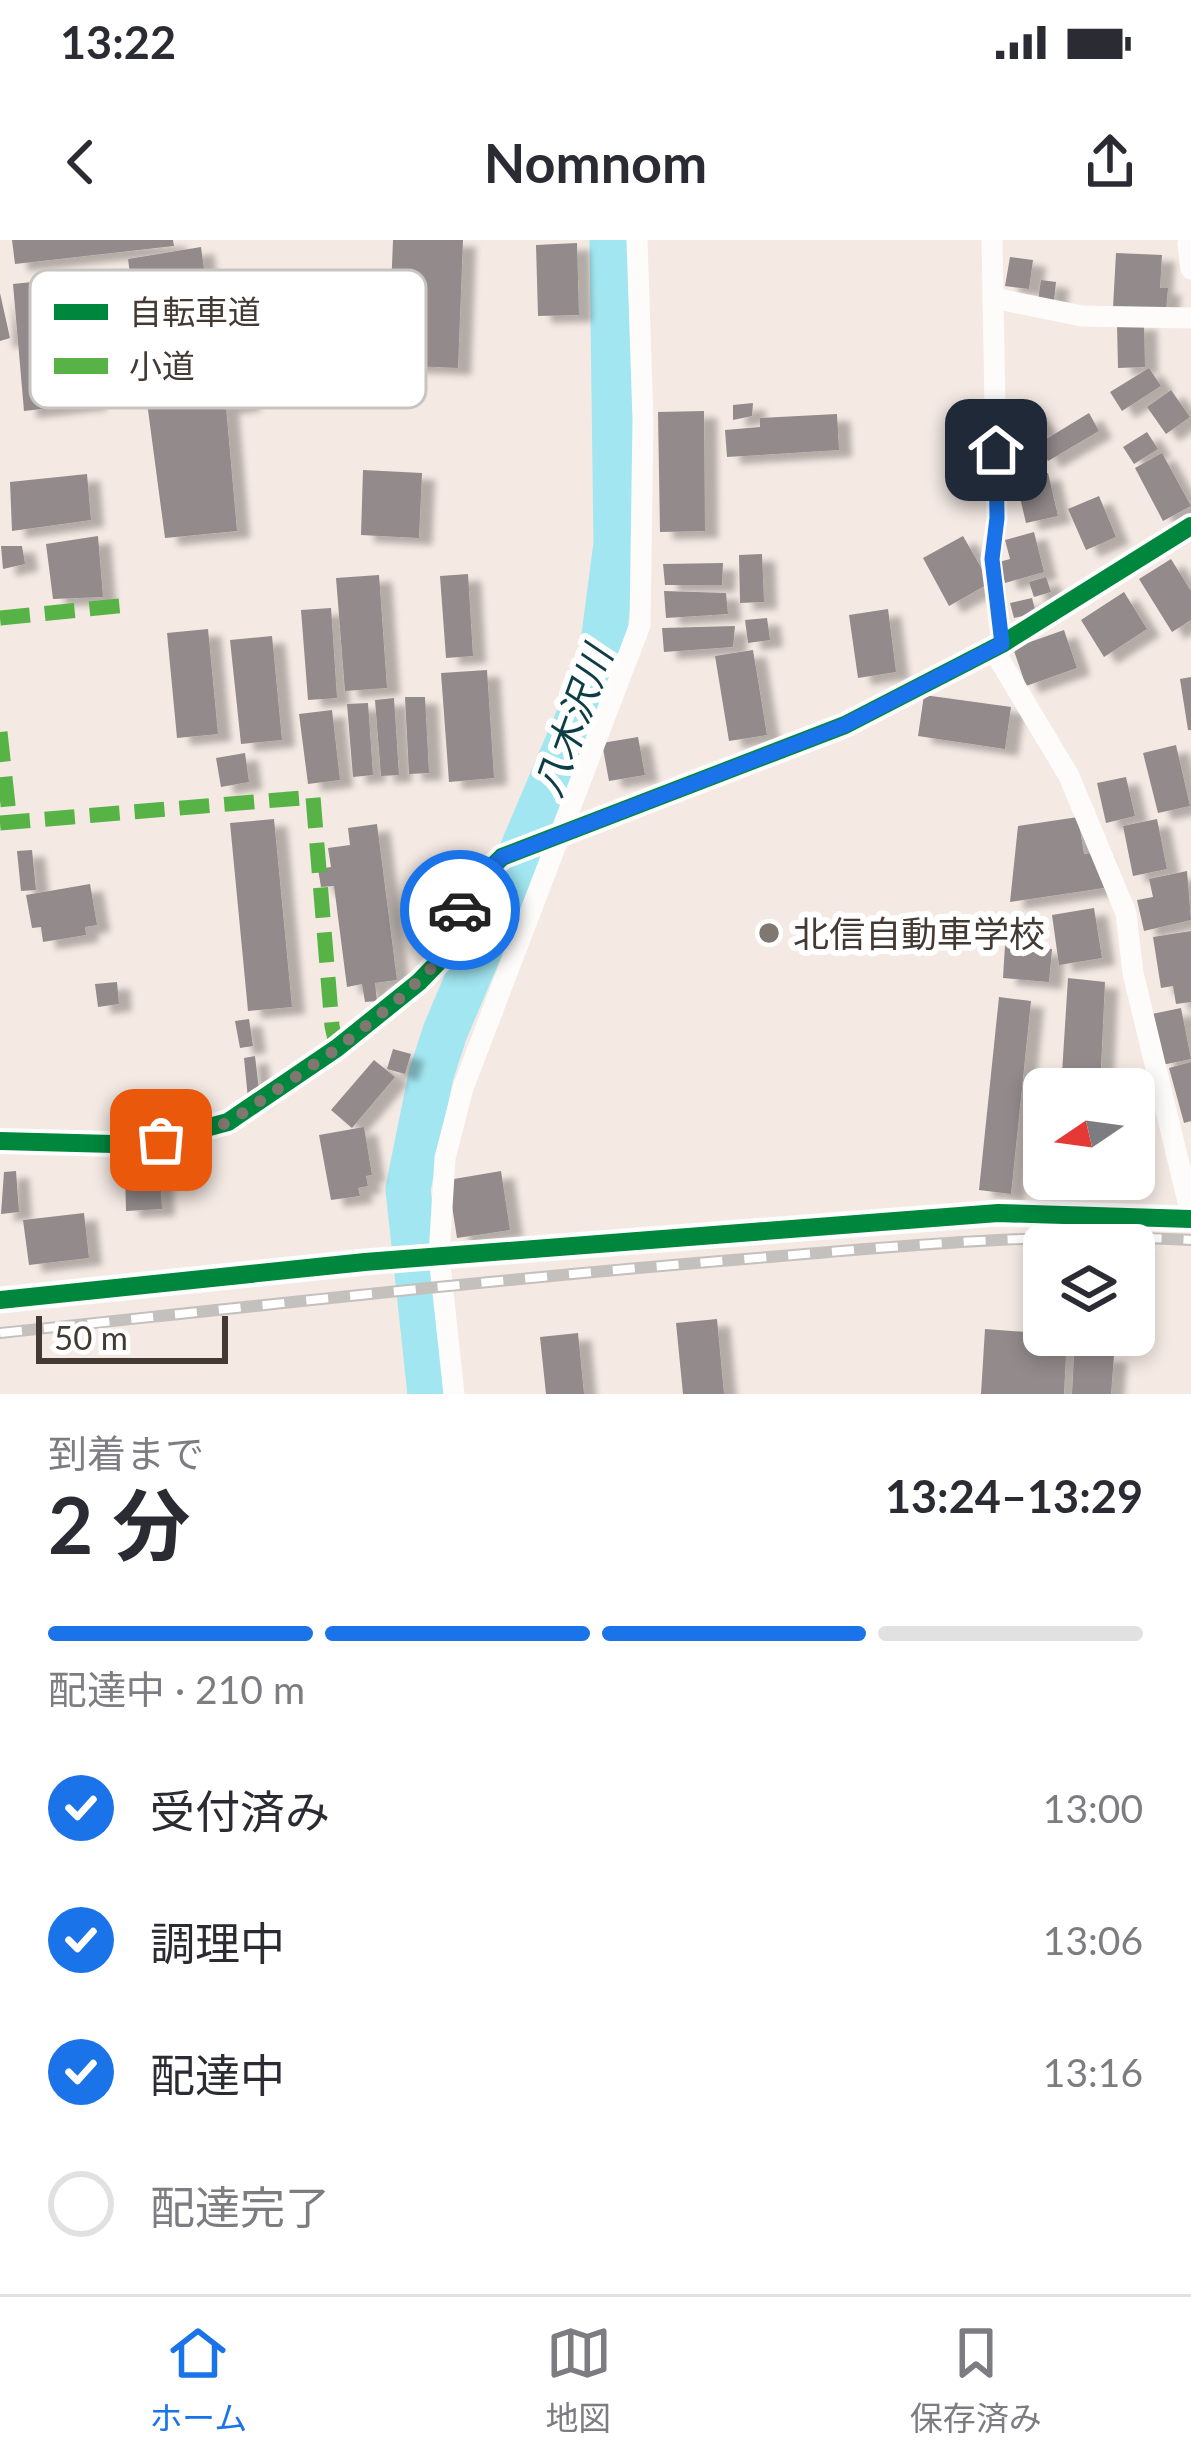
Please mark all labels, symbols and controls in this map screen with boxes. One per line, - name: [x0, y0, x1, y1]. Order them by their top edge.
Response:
- text: 13:22: [60, 15, 176, 69]
- icon: back: [48, 129, 114, 195]
- icon: share: [1077, 129, 1143, 195]
- text: Nomnom: [484, 130, 707, 195]
- legend: [30, 270, 426, 408]
- text: 自転車道: [129, 291, 261, 331]
- text: 小道: [129, 345, 195, 385]
- pin: [945, 399, 1047, 501]
- icon: home: [963, 417, 1029, 483]
- water label: 八木沢川: [524, 636, 622, 802]
- courier: [400, 850, 520, 970]
- icon: car: [427, 877, 493, 943]
- place label: 北信自動車学校: [793, 911, 1045, 955]
- marker: 北信自動車学校: [756, 920, 782, 946]
- north arrow: [1023, 1068, 1155, 1200]
- map controls: [1023, 1068, 1155, 1356]
- pin: [110, 1089, 212, 1191]
- icon: bag: [128, 1107, 194, 1173]
- button: layers: [1023, 1224, 1155, 1356]
- scale bar: [36, 1310, 228, 1363]
- text: 50 m: [54, 1317, 128, 1357]
- text: 到着まで: [48, 1430, 204, 1476]
- text: 13:24–13:29: [885, 1469, 1143, 1523]
- text: 2 分: [48, 1477, 190, 1571]
- text: 配達中 · 210 m: [48, 1666, 305, 1712]
- icon: check: [48, 1775, 114, 1841]
- text: 受付済み: [150, 1784, 330, 1838]
- text: 13:00: [1043, 1785, 1143, 1831]
- icon: check: [48, 1907, 114, 1973]
- text: 調理中: [150, 1916, 285, 1970]
- text: 13:06: [1043, 1917, 1143, 1963]
- icon: check: [48, 2039, 114, 2105]
- text: 配達中: [150, 2048, 285, 2102]
- text: 13:16: [1043, 2049, 1143, 2095]
- text: 配達完了: [150, 2180, 330, 2234]
- tab: ホーム: [149, 2320, 247, 2440]
- tab: 地図: [546, 2320, 612, 2440]
- tab: 保存済み: [910, 2320, 1042, 2440]

